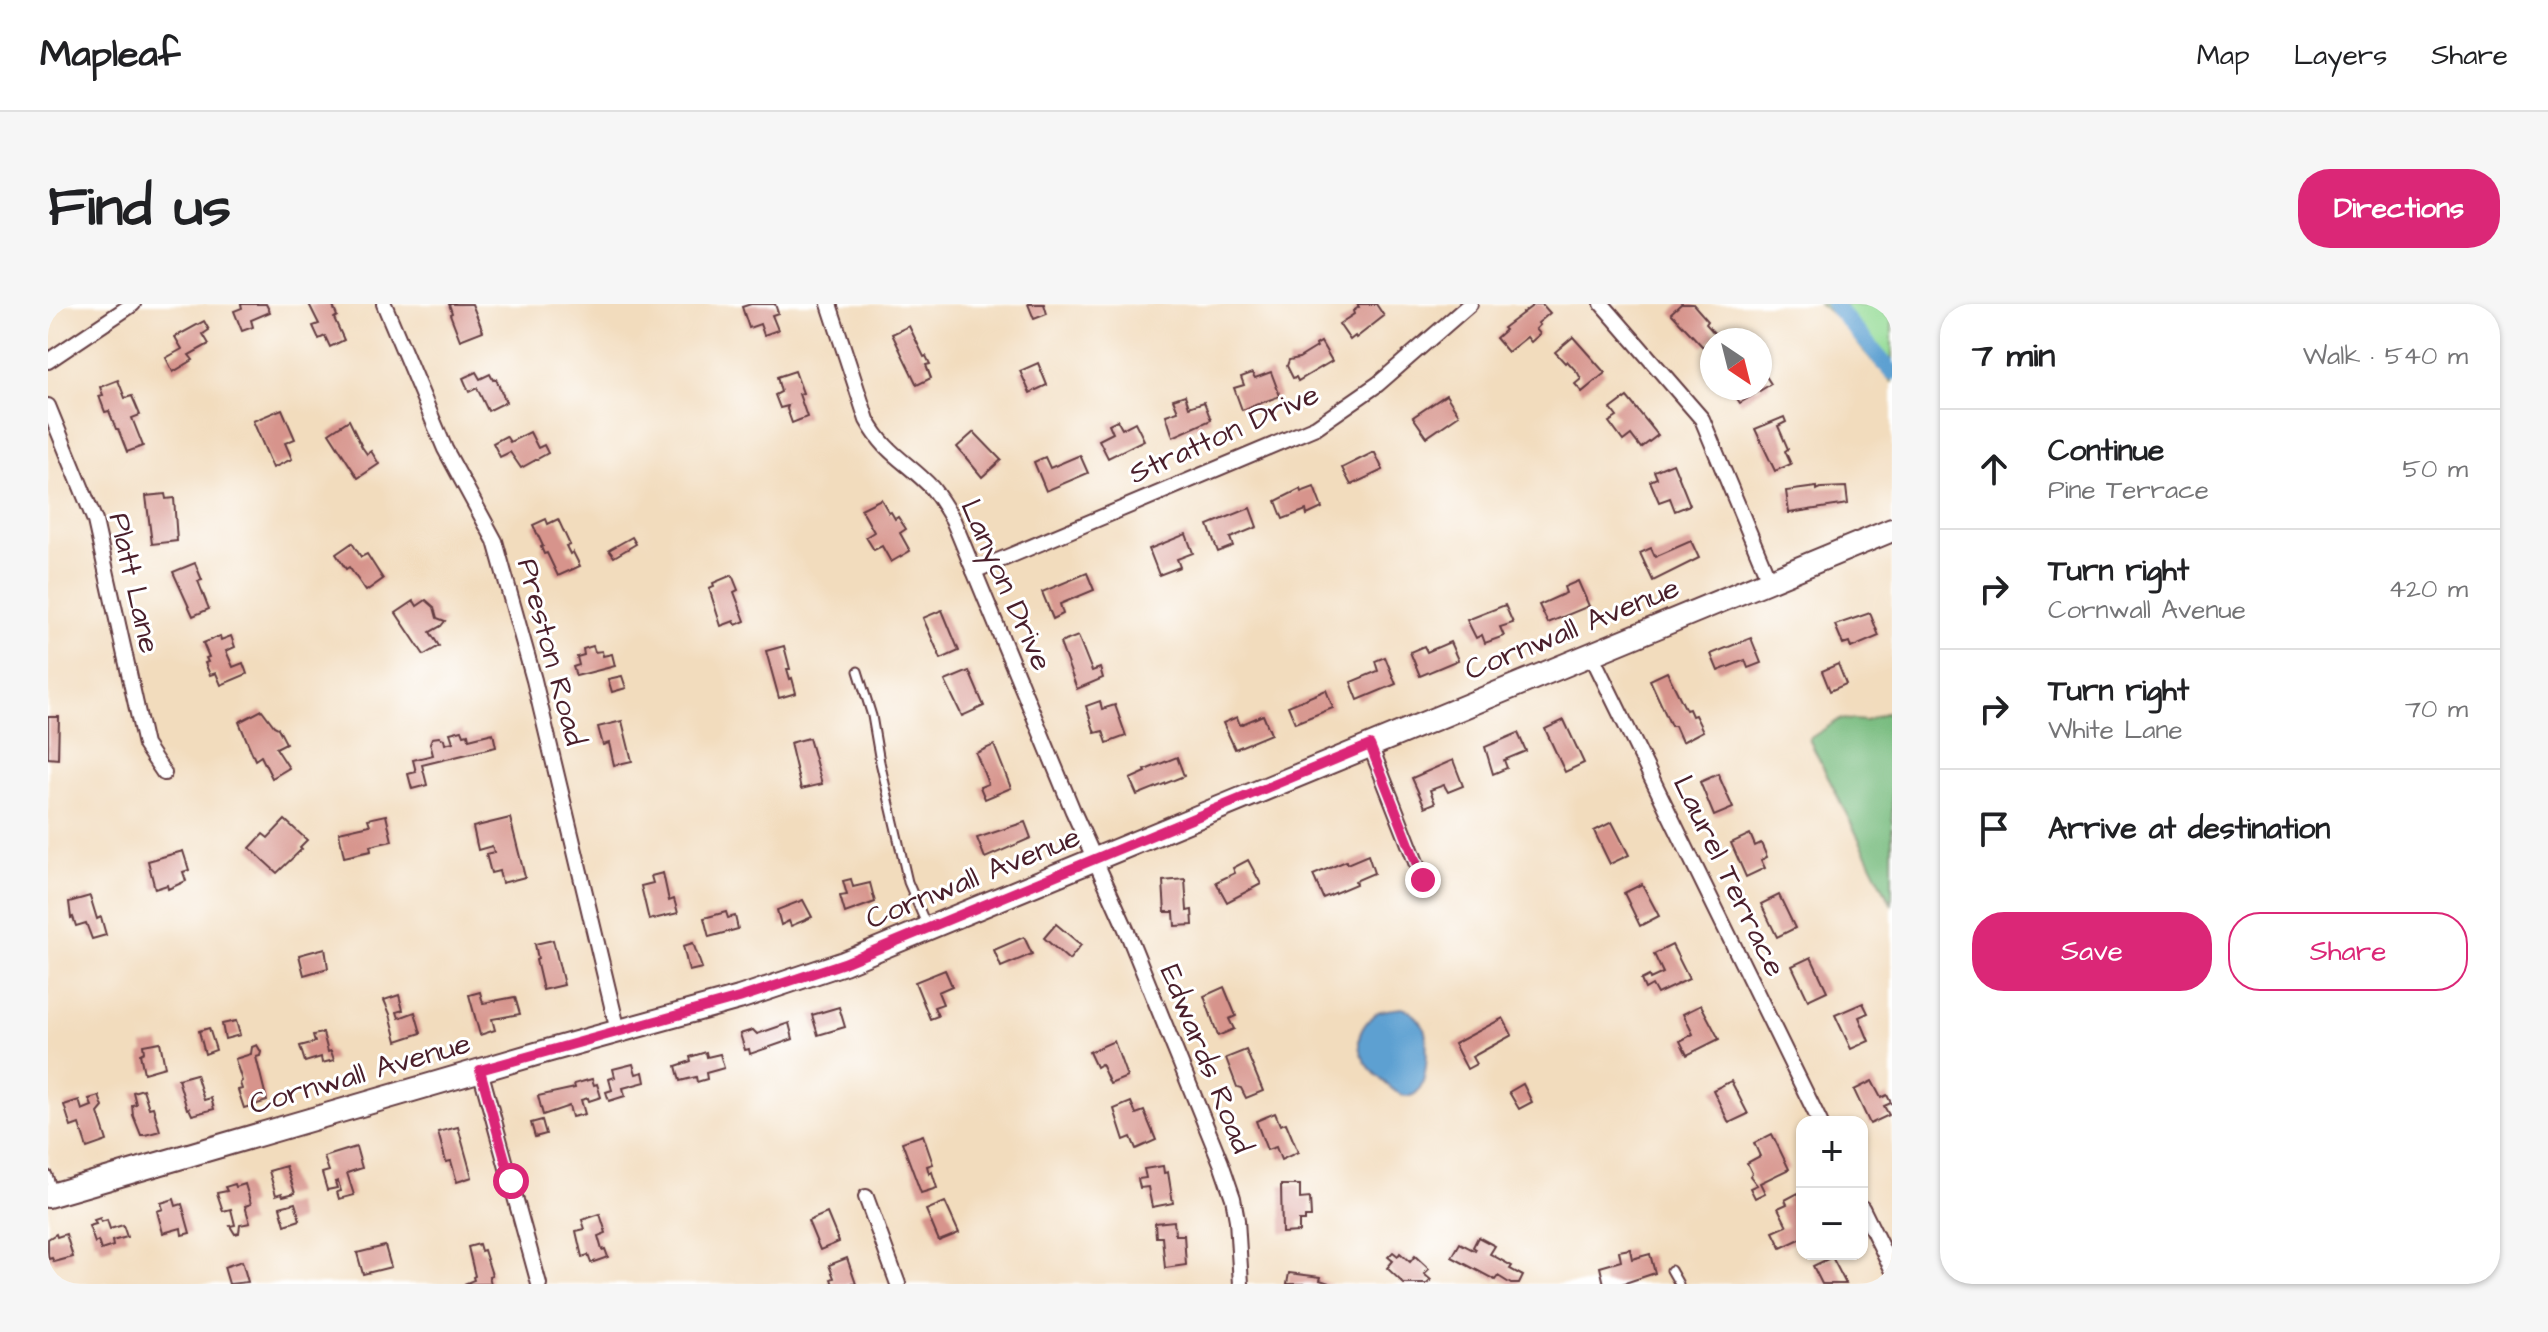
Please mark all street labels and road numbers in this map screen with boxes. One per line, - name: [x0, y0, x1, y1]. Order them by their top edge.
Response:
- street label: Stratton Drive: [1122, 373, 1326, 495]
- street label: Lanyon Drive: [949, 493, 1063, 678]
- street label: Platt Lane: [97, 509, 171, 657]
- street label: Preston Road: [506, 554, 596, 750]
- street label: Cornwall Avenue: [1458, 567, 1686, 691]
- street label: Laurel Terrace: [1662, 768, 1796, 984]
- street label: Cornwall Avenue: [859, 816, 1087, 940]
- street label: Edwards Road: [1149, 958, 1263, 1160]
- street label: Cornwall Avenue: [245, 1022, 475, 1126]

